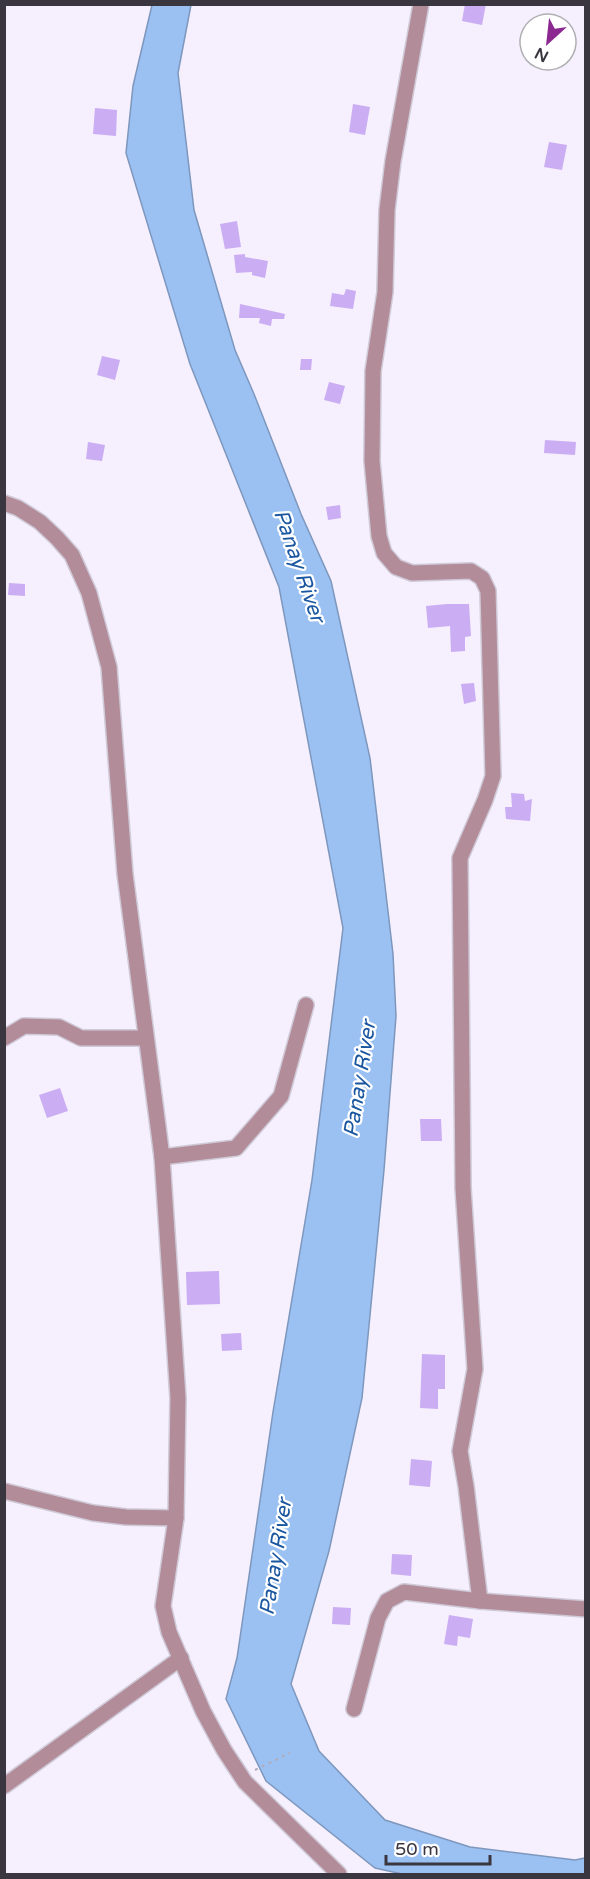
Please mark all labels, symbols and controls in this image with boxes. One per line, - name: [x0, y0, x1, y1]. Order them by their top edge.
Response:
- north arrow: [518, 12, 578, 72]
- text: N: [531, 43, 552, 66]
- water label: Panay River: [268, 506, 331, 628]
- water label: Panay River: [338, 1016, 382, 1139]
- water label: Panay River: [254, 1494, 298, 1617]
- scale bar: [386, 1828, 490, 1866]
- text: 50 m: [395, 1838, 439, 1860]

